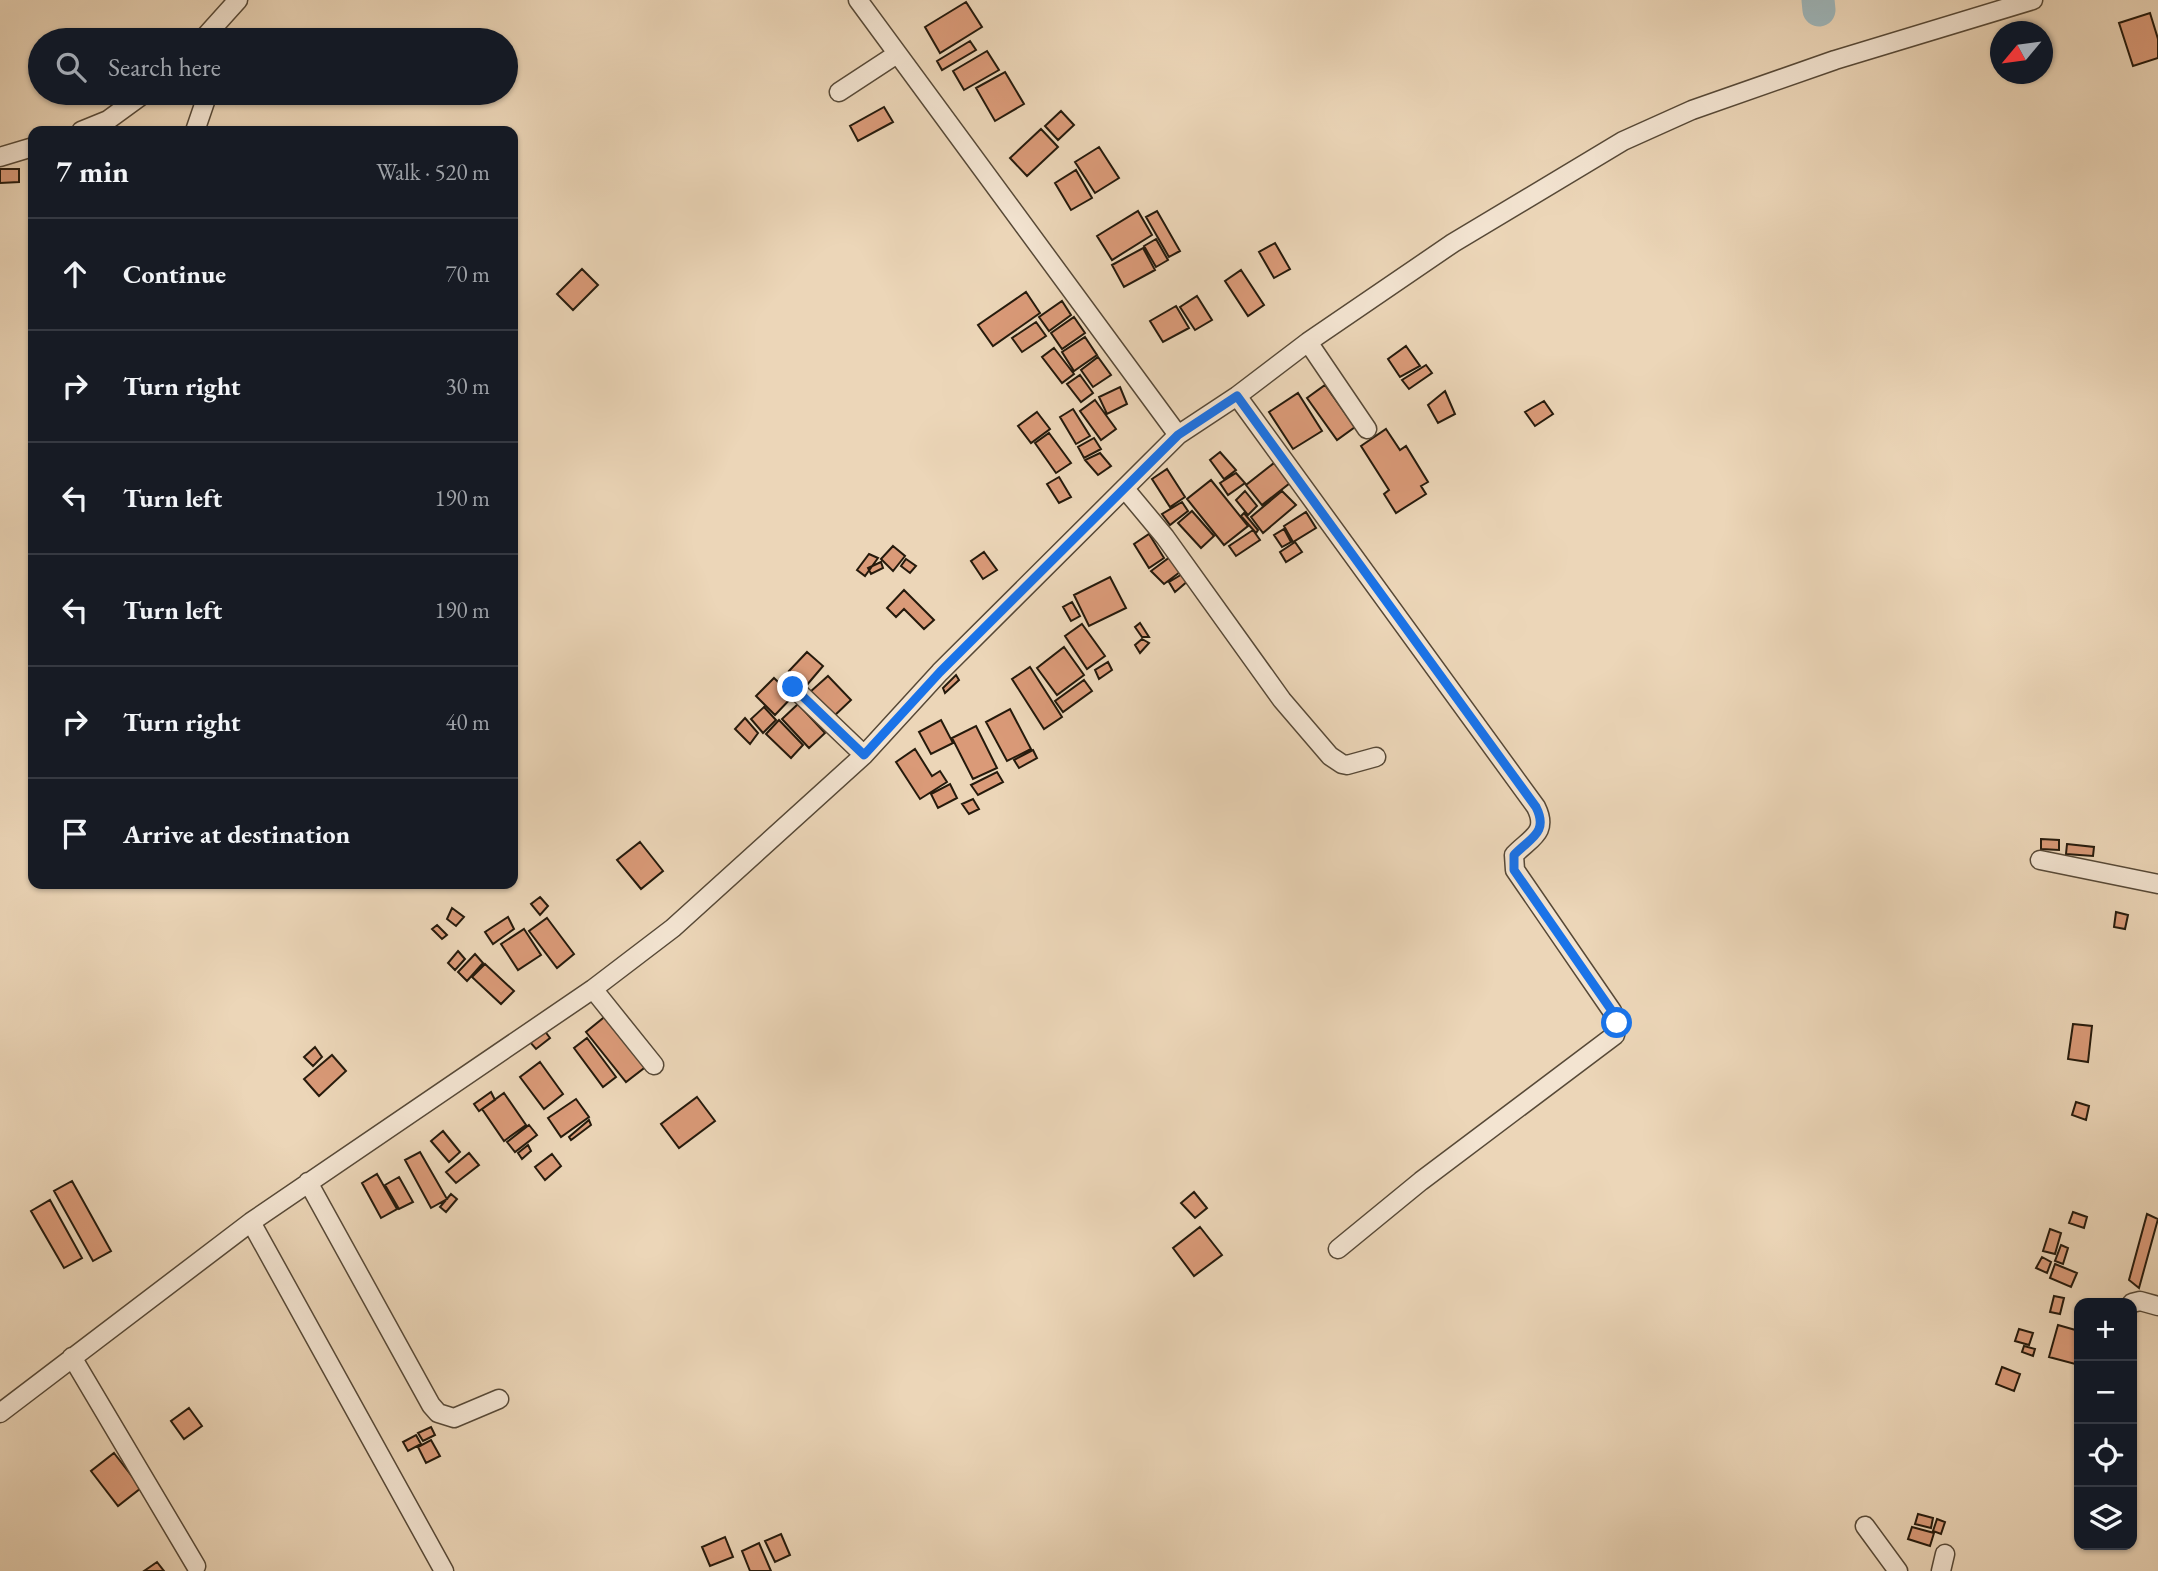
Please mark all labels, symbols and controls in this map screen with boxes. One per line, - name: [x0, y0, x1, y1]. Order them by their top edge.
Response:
- north arrow: [1990, 21, 2053, 84]
- search box: [28, 28, 518, 105]
- icon: search: [52, 48, 90, 86]
- text: Search here: [108, 50, 221, 84]
- text: 7 min: [56, 152, 129, 191]
- text: Walk · 520 m: [376, 157, 490, 187]
- icon: ahead: [56, 255, 94, 293]
- text: Continue: [123, 257, 226, 291]
- text: 70 m: [445, 259, 490, 289]
- icon: right: [56, 367, 94, 405]
- text: Turn right: [123, 369, 241, 403]
- text: 30 m: [445, 371, 490, 401]
- icon: left: [56, 479, 94, 517]
- text: Turn left: [123, 481, 222, 515]
- text: 190 m: [434, 483, 490, 513]
- icon: left: [56, 591, 94, 629]
- text: Turn left: [123, 593, 222, 627]
- text: 190 m: [434, 595, 490, 625]
- route end: [777, 671, 808, 702]
- icon: right: [56, 703, 94, 741]
- text: Turn right: [123, 705, 241, 739]
- text: 40 m: [445, 707, 490, 737]
- icon: arrive: [56, 815, 94, 853]
- text: Arrive at destination: [123, 817, 350, 851]
- route start: [1601, 1007, 1632, 1038]
- map controls: [2074, 1298, 2137, 1550]
- button: +: [2074, 1298, 2137, 1361]
- button: −: [2074, 1361, 2137, 1424]
- button: locate: [2074, 1424, 2137, 1487]
- button: layers: [2074, 1487, 2137, 1550]

